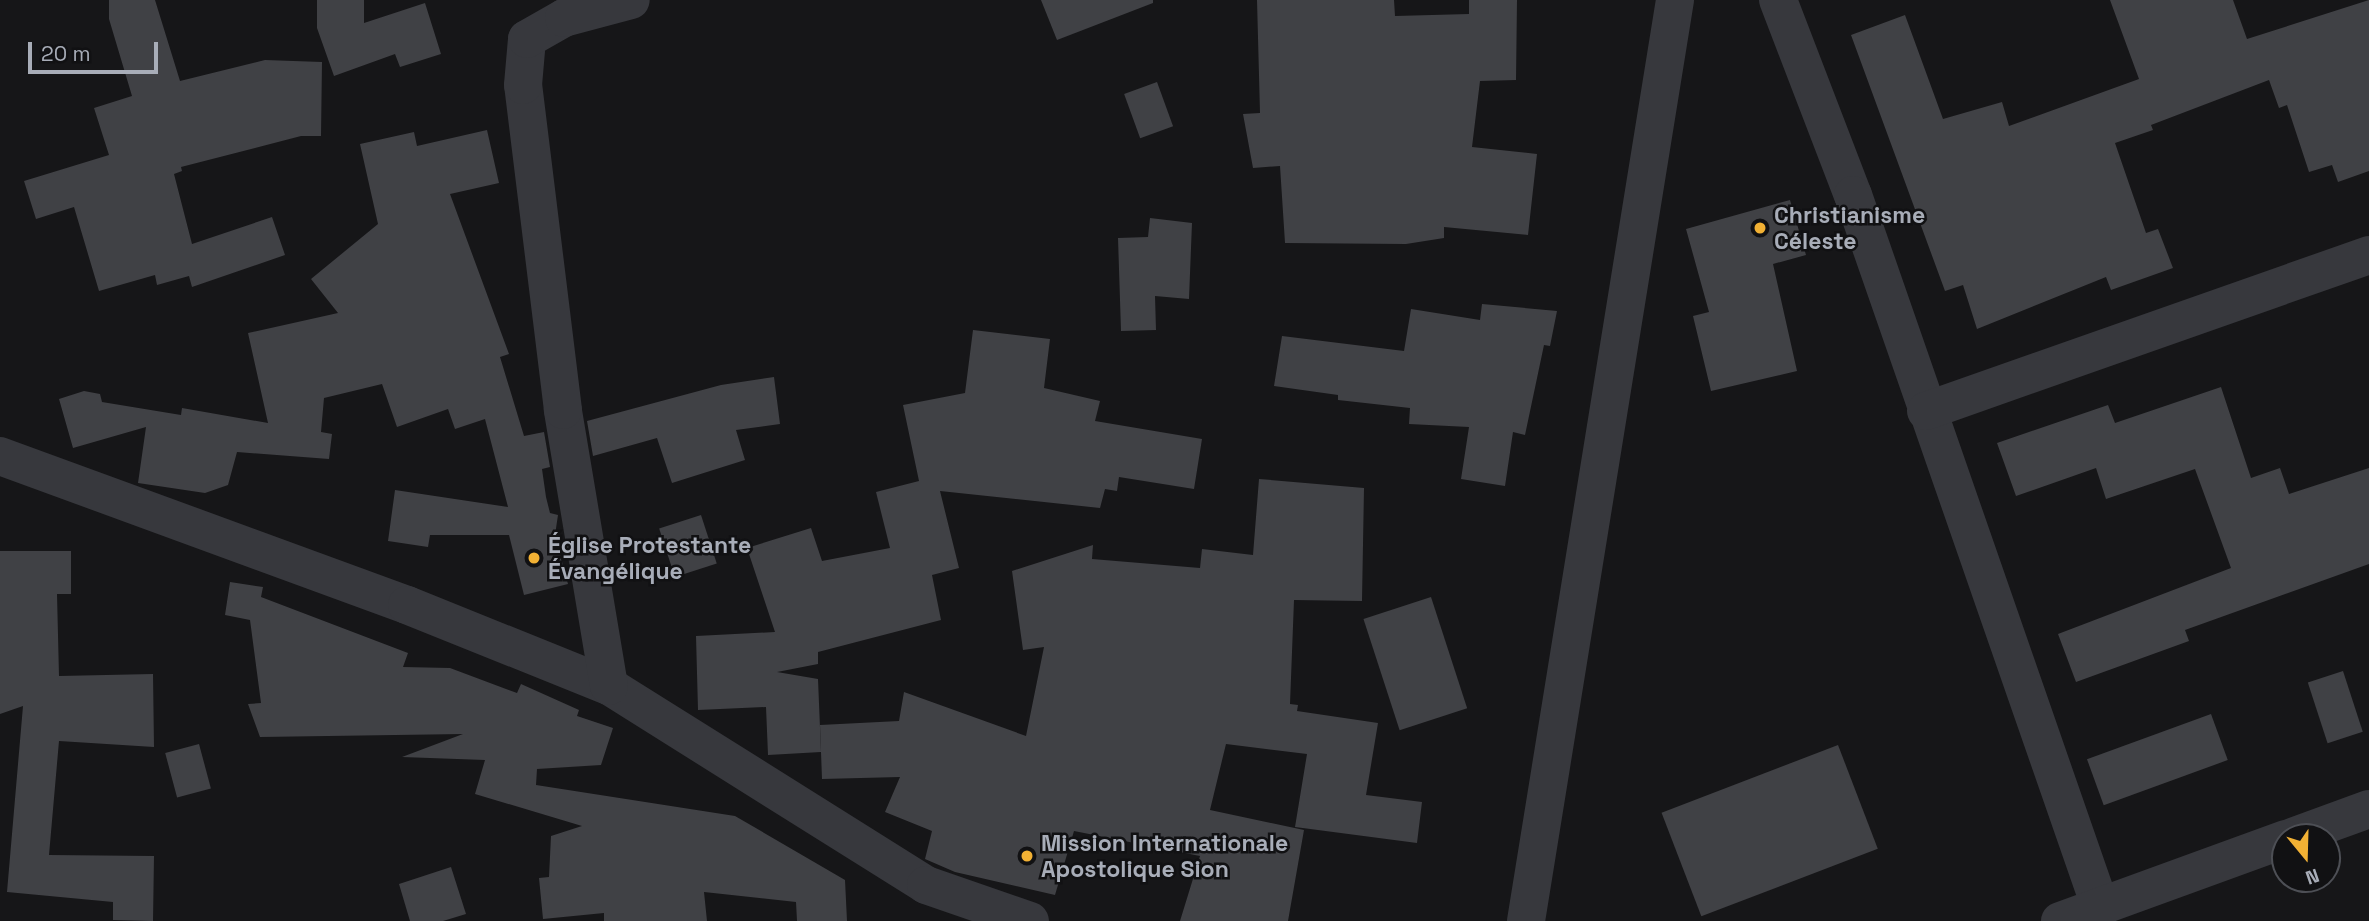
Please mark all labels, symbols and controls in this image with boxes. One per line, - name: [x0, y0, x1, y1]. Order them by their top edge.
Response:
- scale bar: [32, 28, 161, 72]
- text: 20 m: [41, 40, 91, 67]
- place label: Christianisme Céleste: [1774, 201, 1925, 255]
- marker: Christianisme Céleste: [1752, 220, 1768, 236]
- place label: Église Protestante Évangélique: [548, 531, 751, 585]
- marker: Église Protestante Évangélique: [526, 550, 542, 566]
- north arrow: [2271, 823, 2341, 893]
- place label: Mission Internationale Apostolique Sion: [1041, 829, 1288, 883]
- marker: Mission Internationale Apostolique Sion: [1019, 848, 1035, 864]
- text: N: [2302, 863, 2322, 890]

